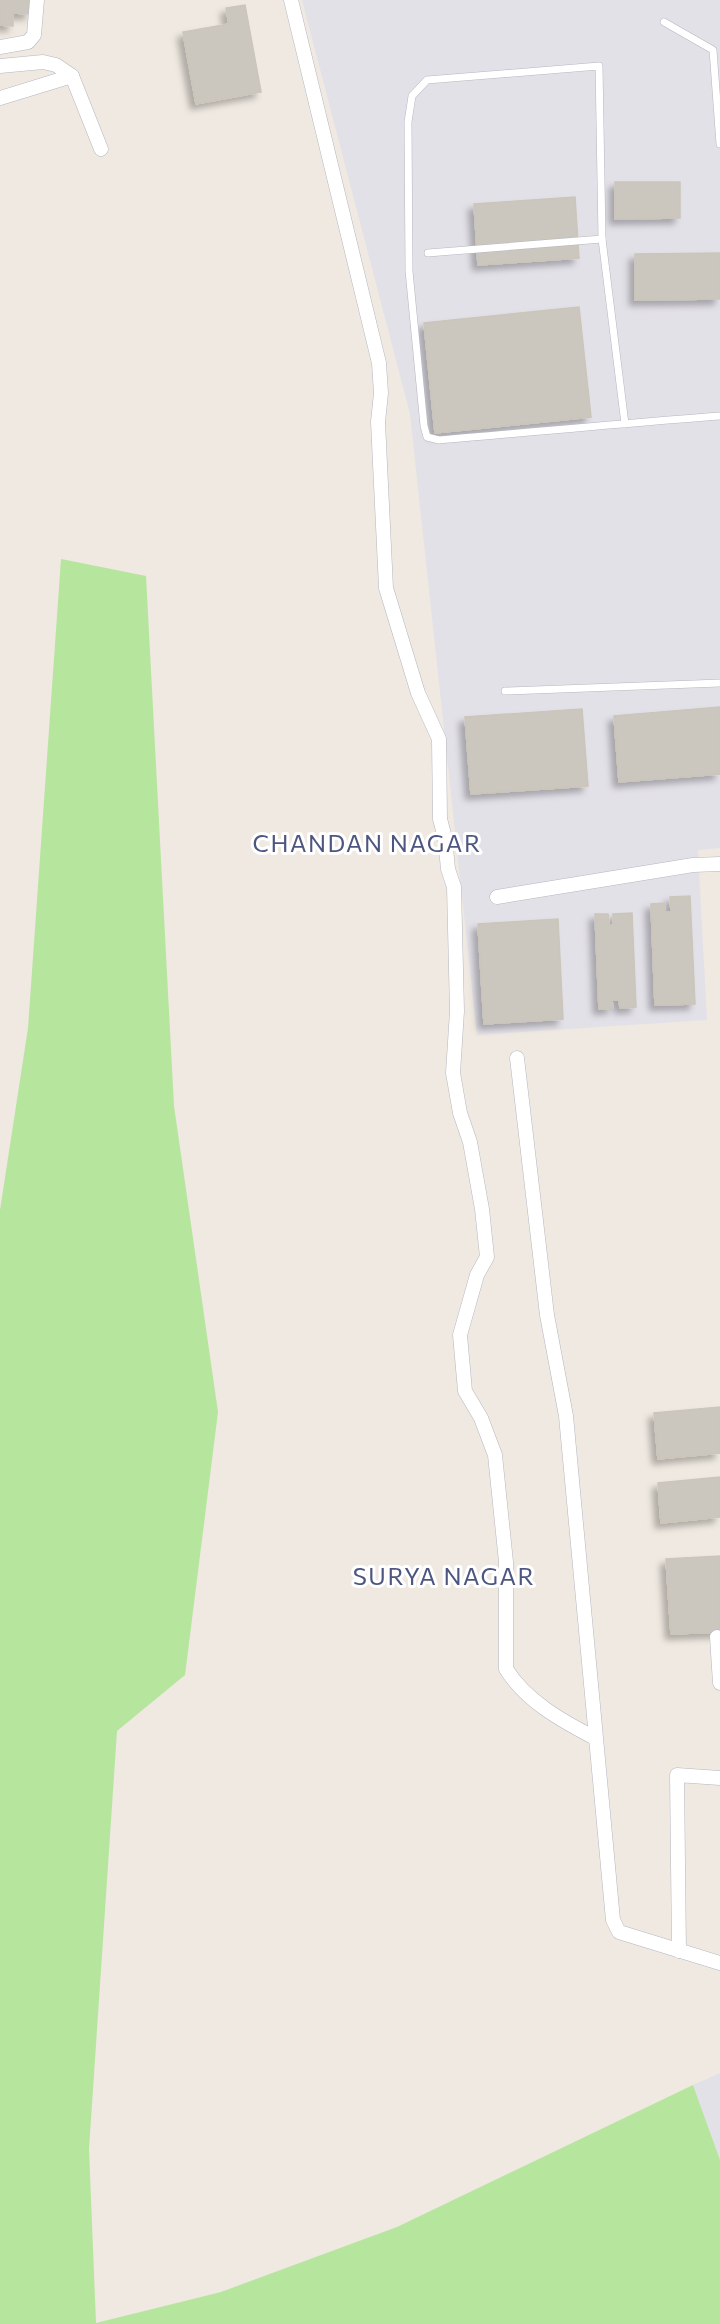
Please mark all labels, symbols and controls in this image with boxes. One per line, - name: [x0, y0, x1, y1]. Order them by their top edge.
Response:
- district label: CHANDAN NAGAR: [253, 828, 481, 857]
- district label: SURYA NAGAR: [353, 1561, 535, 1590]

